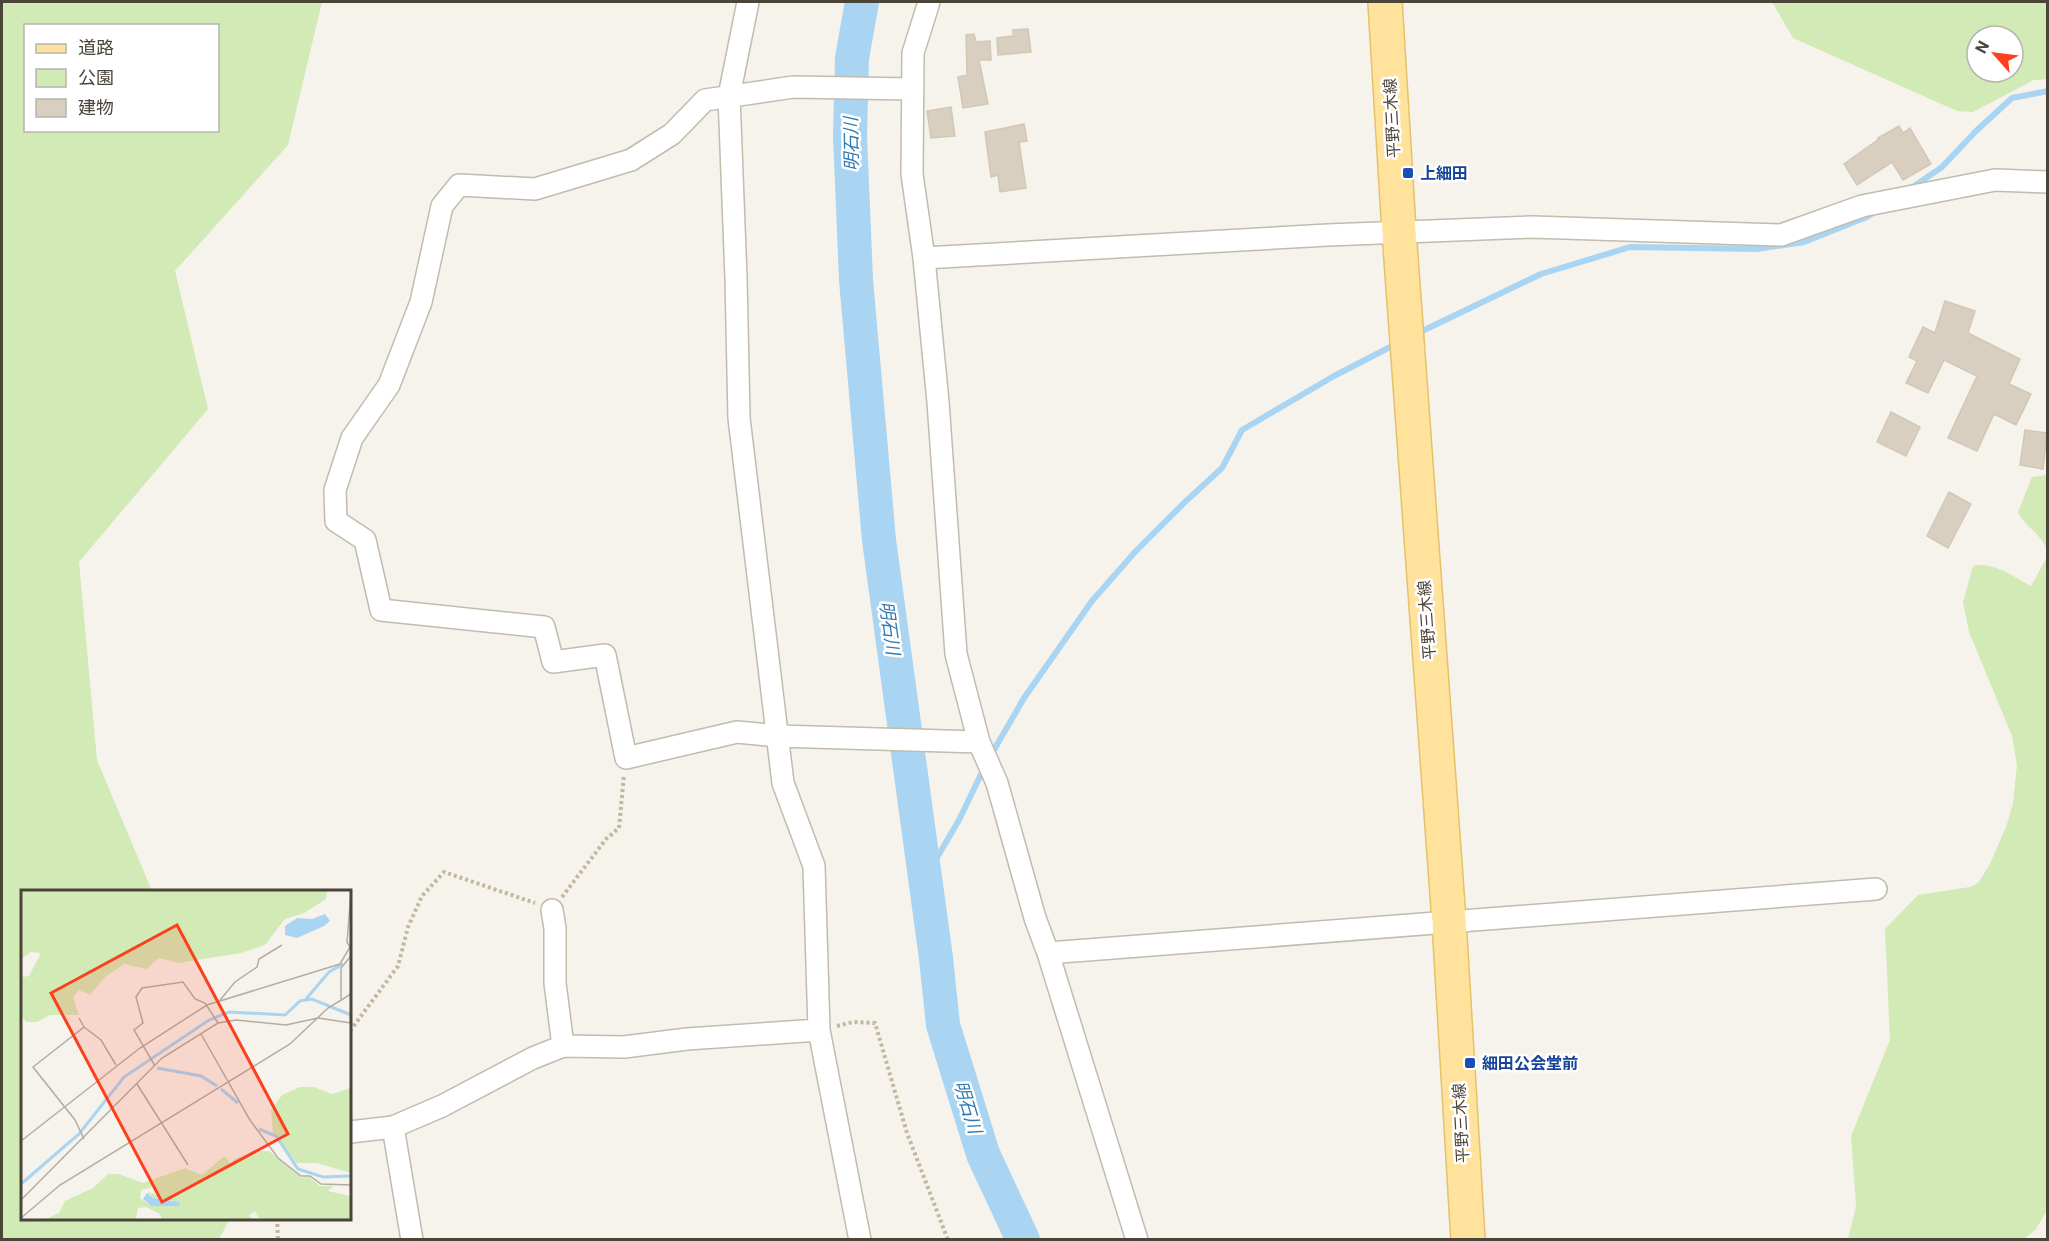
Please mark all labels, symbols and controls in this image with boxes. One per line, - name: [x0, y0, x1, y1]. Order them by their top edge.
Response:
- legend: [24, 24, 219, 132]
- north arrow: [1965, 24, 2025, 84]
- text: 道路: [78, 37, 114, 58]
- text: N: [1971, 38, 1993, 57]
- text: 公園: [78, 67, 114, 88]
- street label: 平野三木線: [1380, 78, 1404, 158]
- text: 建物: [78, 97, 114, 118]
- water label: 明石川: [840, 115, 862, 171]
- place label: 上細田: [1420, 164, 1468, 183]
- marker: 上細田: [1401, 166, 1415, 180]
- street label: 平野三木線: [1415, 579, 1439, 661]
- water label: 明石川: [876, 600, 904, 658]
- inset map: [21, 890, 351, 1220]
- place label: 細田公会堂前: [1482, 1054, 1578, 1073]
- marker: 細田公会堂前: [1463, 1056, 1477, 1070]
- water label: 明石川: [950, 1078, 987, 1138]
- street label: 平野三木線: [1449, 1083, 1473, 1163]

